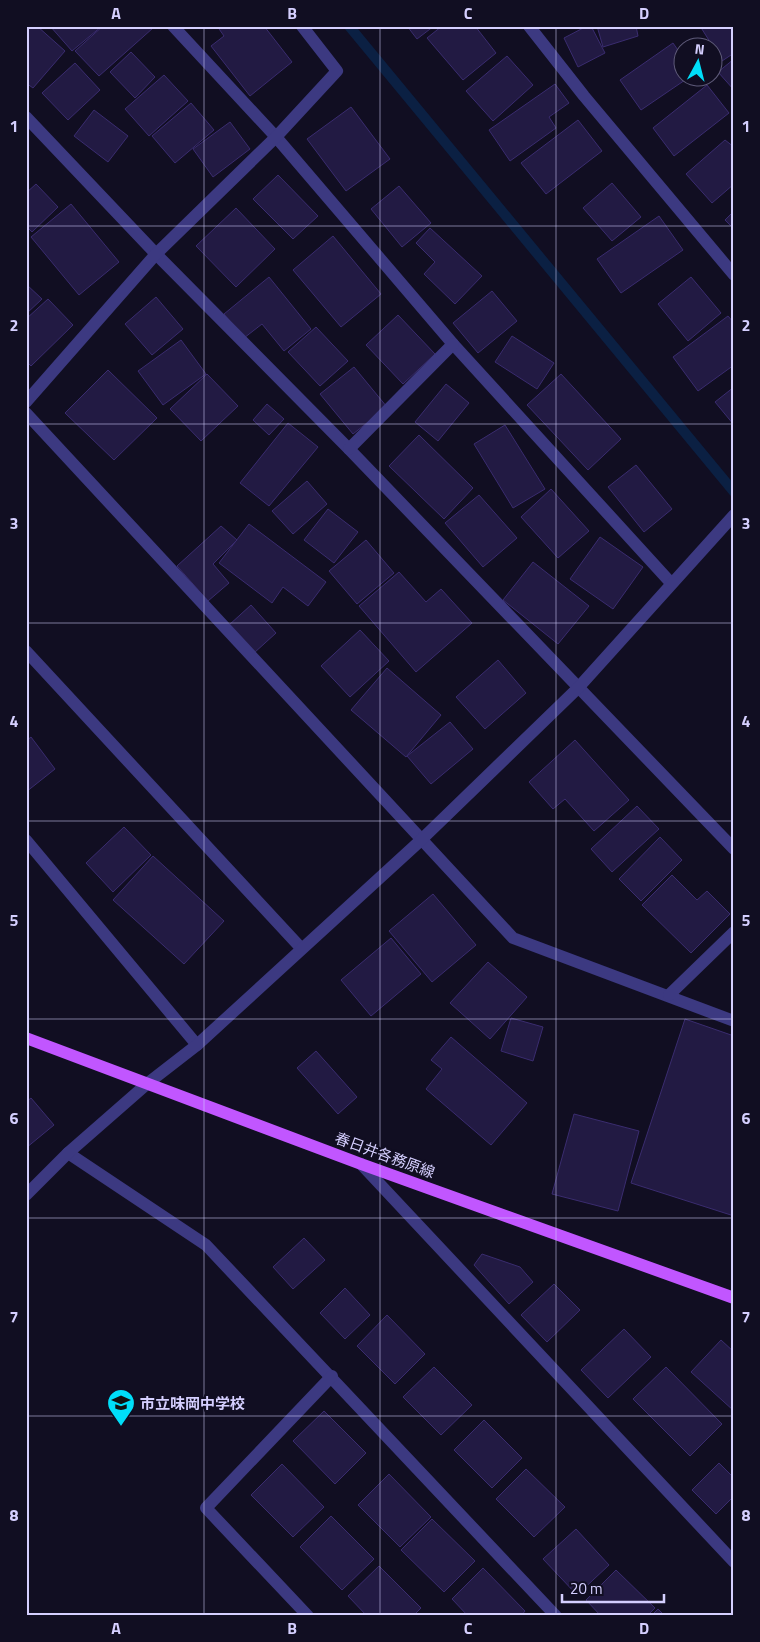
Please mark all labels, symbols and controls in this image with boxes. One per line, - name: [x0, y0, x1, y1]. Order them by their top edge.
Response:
- text: A: [111, 1, 121, 25]
- text: B: [287, 1, 297, 25]
- text: C: [464, 1, 473, 25]
- text: D: [639, 1, 649, 25]
- north arrow: [672, 38, 722, 88]
- text: N: [694, 38, 706, 60]
- text: 1: [10, 114, 18, 138]
- text: 1: [742, 114, 750, 138]
- text: 2: [10, 313, 18, 337]
- text: 2: [742, 313, 750, 337]
- text: 3: [10, 511, 18, 535]
- text: 3: [742, 511, 750, 535]
- text: 4: [10, 709, 19, 733]
- text: 4: [742, 709, 751, 733]
- text: 5: [10, 908, 19, 932]
- text: 5: [742, 908, 751, 932]
- text: 6: [10, 1106, 19, 1130]
- text: 6: [742, 1106, 751, 1130]
- street label: 春日井各務原線: [332, 1126, 438, 1184]
- text: 7: [10, 1305, 18, 1329]
- text: 7: [742, 1305, 750, 1329]
- school or university icon: 市立味岡中学校: [106, 1388, 136, 1427]
- place label: 市立味岡中学校: [140, 1392, 245, 1415]
- text: 8: [10, 1503, 19, 1527]
- text: 8: [742, 1503, 751, 1527]
- scale bar: [562, 1572, 665, 1604]
- text: 20 m: [570, 1577, 603, 1600]
- text: A: [111, 1616, 121, 1640]
- text: B: [287, 1616, 297, 1640]
- text: C: [464, 1616, 473, 1640]
- text: D: [639, 1616, 649, 1640]

